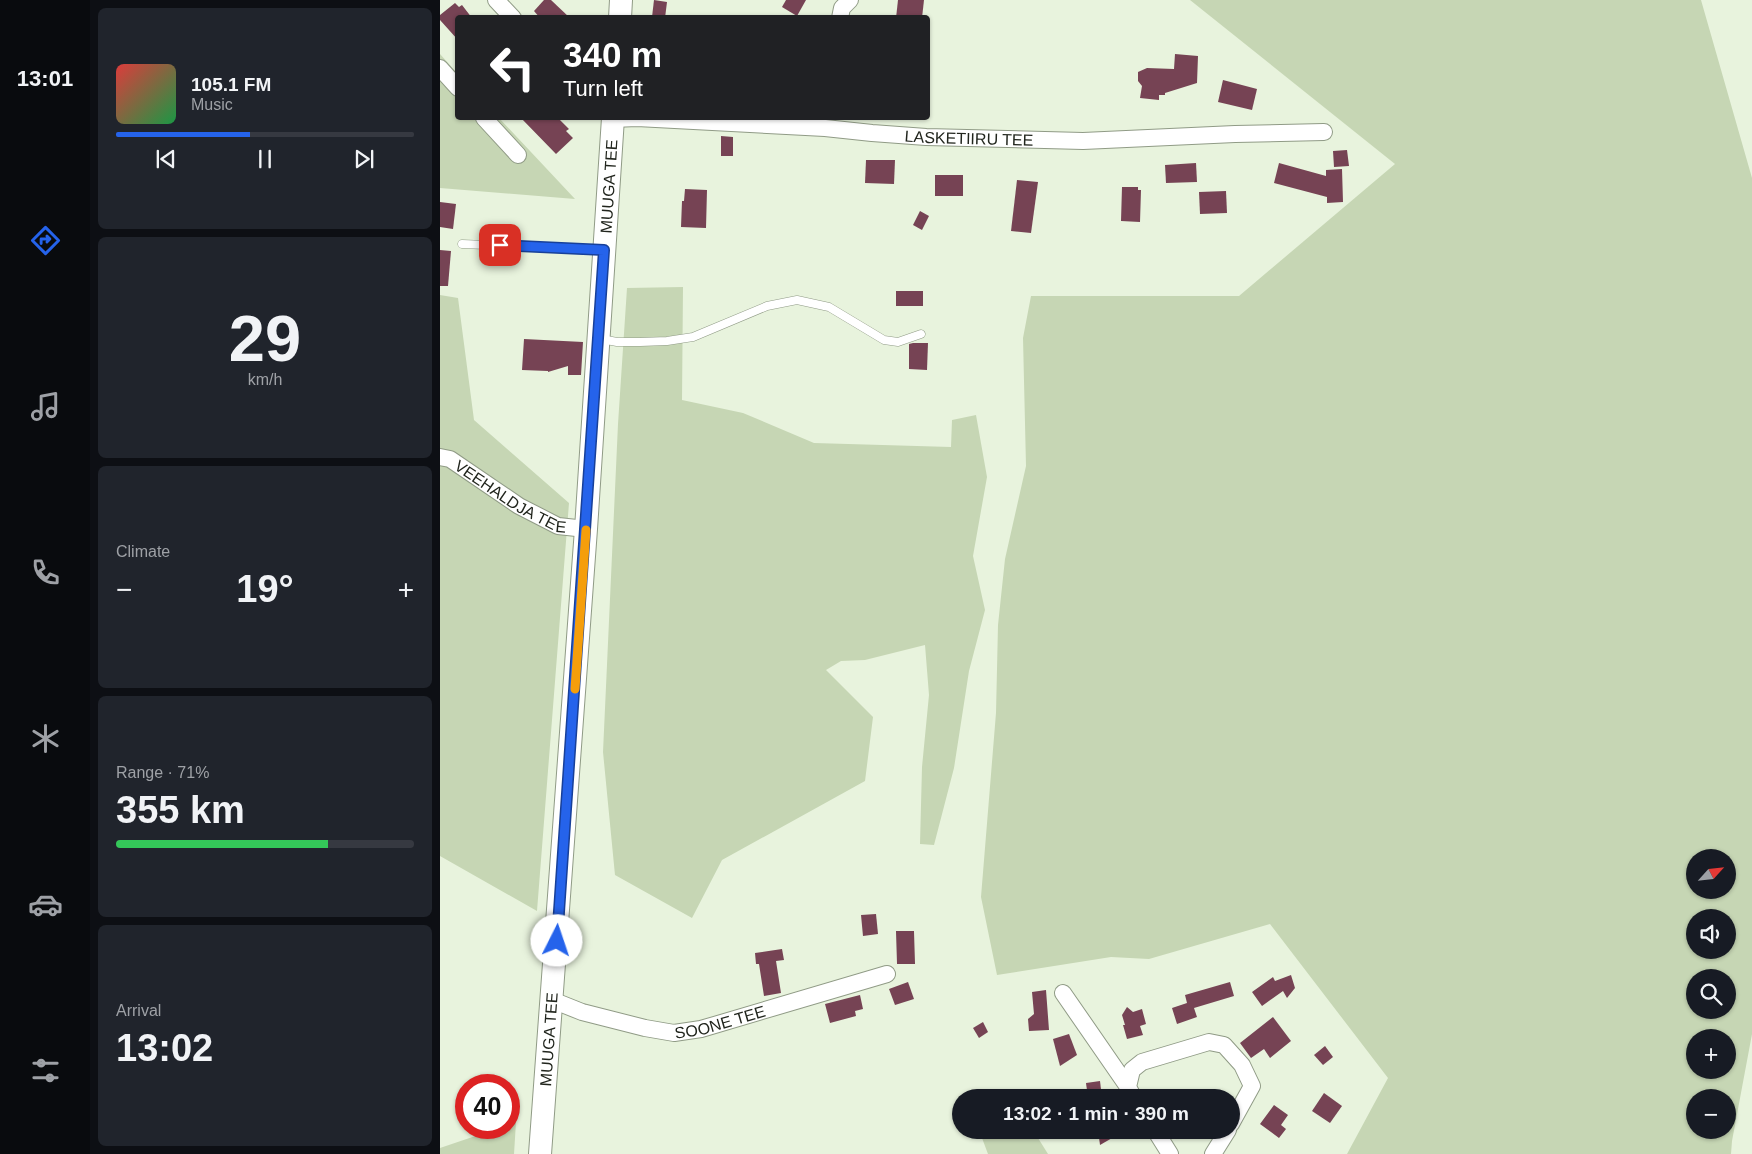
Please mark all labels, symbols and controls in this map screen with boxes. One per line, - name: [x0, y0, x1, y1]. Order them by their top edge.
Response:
- icon: left: [480, 35, 545, 100]
- text: 340 m: [563, 35, 662, 74]
- text: 13:01: [17, 66, 73, 91]
- text: 105.1 FM: [191, 74, 271, 95]
- text: Turn left: [563, 76, 643, 101]
- text: Music: [191, 96, 233, 113]
- street label: LASKETIIRU TEE: [904, 127, 1034, 148]
- street label: MUUGA TEE: [597, 139, 620, 234]
- icon: previous: [152, 145, 180, 173]
- icon: pause: [251, 145, 279, 173]
- icon: next: [350, 145, 378, 173]
- icon: directions: [28, 223, 63, 258]
- pin: [479, 224, 521, 266]
- icon: arrive: [486, 231, 514, 259]
- text: 29: [229, 302, 301, 375]
- text: km/h: [248, 371, 282, 388]
- icon: music: [28, 389, 63, 424]
- street label: VEEHALDJA TEE: [452, 456, 567, 535]
- text: Climate: [116, 543, 170, 560]
- icon: phone: [28, 555, 63, 590]
- text: 19°: [236, 568, 294, 610]
- text: −: [116, 574, 132, 605]
- text: +: [398, 574, 414, 605]
- icon: climate: [28, 721, 63, 756]
- text: Range · 71%: [116, 764, 209, 781]
- text: 355 km: [116, 789, 245, 831]
- north arrow: [1686, 849, 1736, 899]
- map controls: [1686, 849, 1736, 1139]
- icon: car: [28, 887, 63, 922]
- button: sound: [1686, 909, 1736, 959]
- position arrow: [530, 914, 582, 966]
- button: search: [1686, 969, 1736, 1019]
- street label: MUUGA TEE: [537, 992, 560, 1087]
- text: Arrival: [116, 1002, 161, 1019]
- street label: SOONE TEE: [673, 1002, 767, 1041]
- text: 13:02: [116, 1027, 213, 1069]
- button: +: [1686, 1029, 1736, 1079]
- icon: filters: [28, 1053, 63, 1088]
- speed limit sign: 40: [455, 1074, 520, 1139]
- button: −: [1686, 1089, 1736, 1139]
- text: 13:02 · 1 min · 390 m: [1003, 1103, 1189, 1124]

